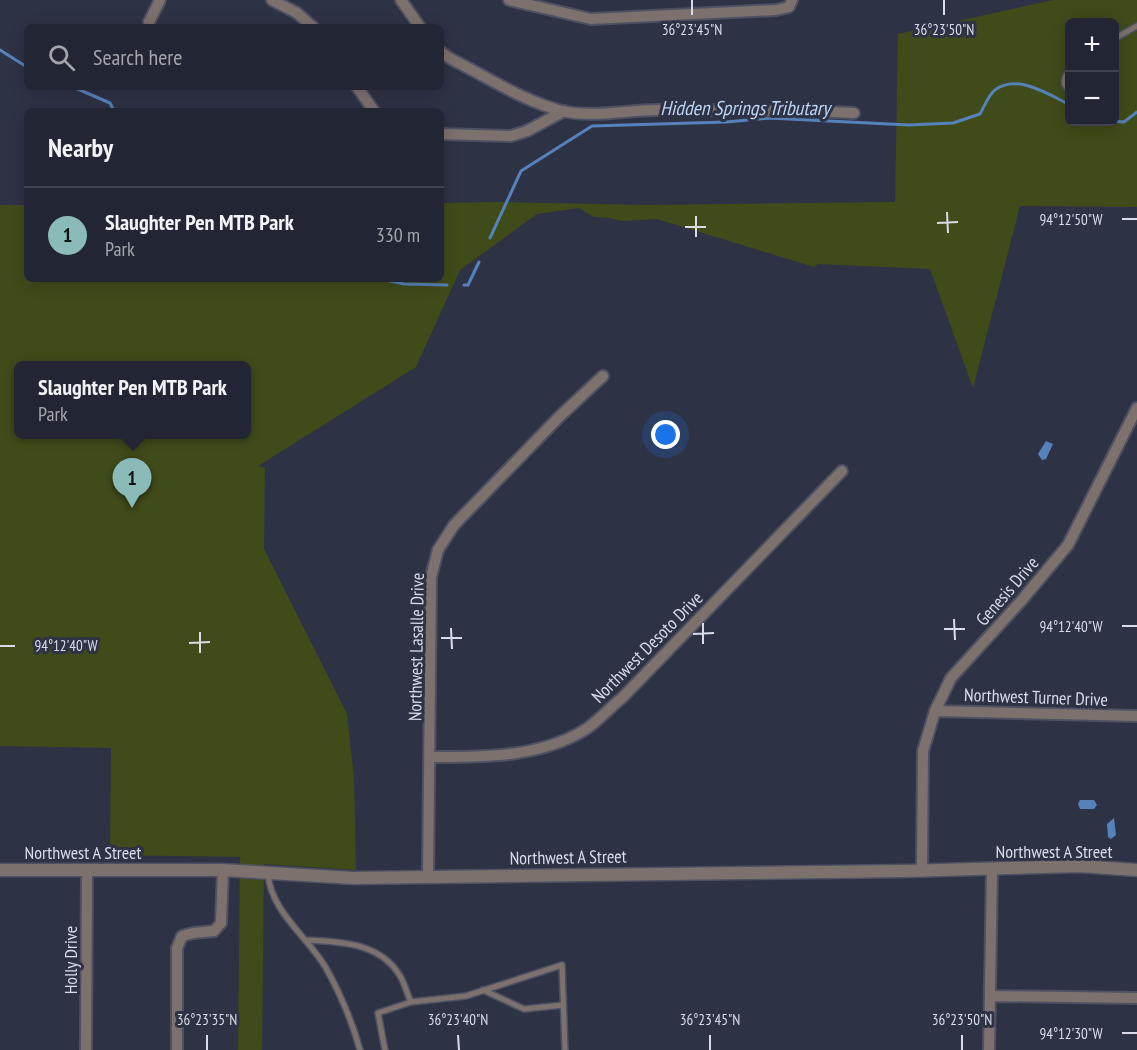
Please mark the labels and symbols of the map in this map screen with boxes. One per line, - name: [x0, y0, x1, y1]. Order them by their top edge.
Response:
- text: 36°23'45"N: [662, 20, 722, 39]
- text: 36°23'50"N: [914, 20, 974, 39]
- water label: Hidden Springs Tributary: [660, 95, 832, 121]
- text: 94°12'50"W: [1039, 210, 1103, 229]
- your location: [651, 420, 680, 449]
- pin: 1: [112, 458, 152, 508]
- street label: Genesis Drive: [971, 552, 1043, 630]
- street label: Northwest Lasalle Drive: [403, 573, 429, 721]
- street label: Northwest Desoto Drive: [586, 586, 708, 708]
- text: 94°12'40"W: [1039, 617, 1103, 636]
- text: 94°12'40"W: [34, 636, 98, 655]
- street label: Northwest Turner Drive: [964, 683, 1108, 711]
- street label: Northwest A Street: [996, 840, 1113, 863]
- street label: Northwest A Street: [25, 841, 142, 864]
- street label: Northwest A Street: [509, 844, 627, 870]
- street label: Holly Drive: [59, 926, 82, 994]
- text: 36°23'35"N: [177, 1010, 237, 1029]
- text: 36°23'40"N: [428, 1010, 488, 1029]
- text: 36°23'45"N: [680, 1010, 740, 1029]
- text: 36°23'50"N: [932, 1010, 992, 1029]
- text: 94°12'30"W: [1039, 1024, 1103, 1043]

